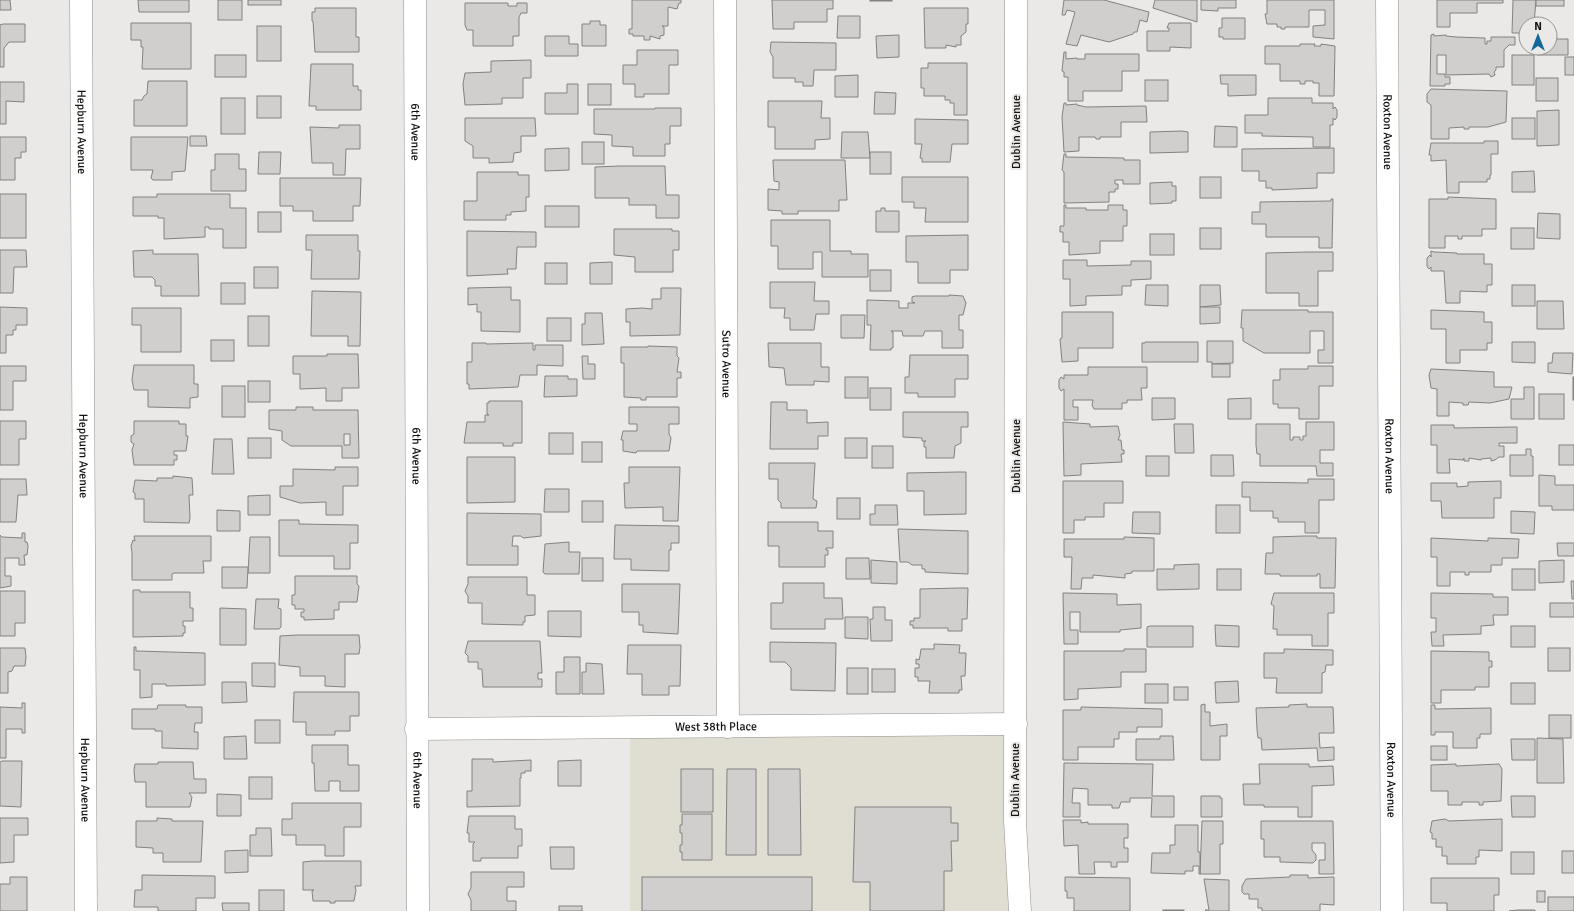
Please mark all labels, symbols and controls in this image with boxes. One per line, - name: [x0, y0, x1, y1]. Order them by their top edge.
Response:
- north arrow: [1518, 16, 1558, 56]
- text: N: [1534, 20, 1542, 33]
- street label: Hepburn Avenue: [73, 90, 89, 174]
- street label: Roxton Avenue: [1380, 94, 1395, 170]
- street label: Dublin Avenue: [1009, 95, 1024, 169]
- street label: 6th Avenue: [407, 103, 423, 161]
- street label: Sutro Avenue: [718, 330, 734, 398]
- street label: Hepburn Avenue: [75, 414, 91, 498]
- street label: Roxton Avenue: [1381, 418, 1397, 494]
- street label: Dublin Avenue: [1009, 419, 1024, 493]
- street label: 6th Avenue: [408, 427, 424, 485]
- street label: West 38th Place: [675, 719, 757, 735]
- street label: Hepburn Avenue: [77, 738, 93, 822]
- street label: Roxton Avenue: [1383, 742, 1398, 818]
- street label: Dublin Avenue: [1008, 743, 1023, 817]
- street label: 6th Avenue: [409, 751, 425, 809]

